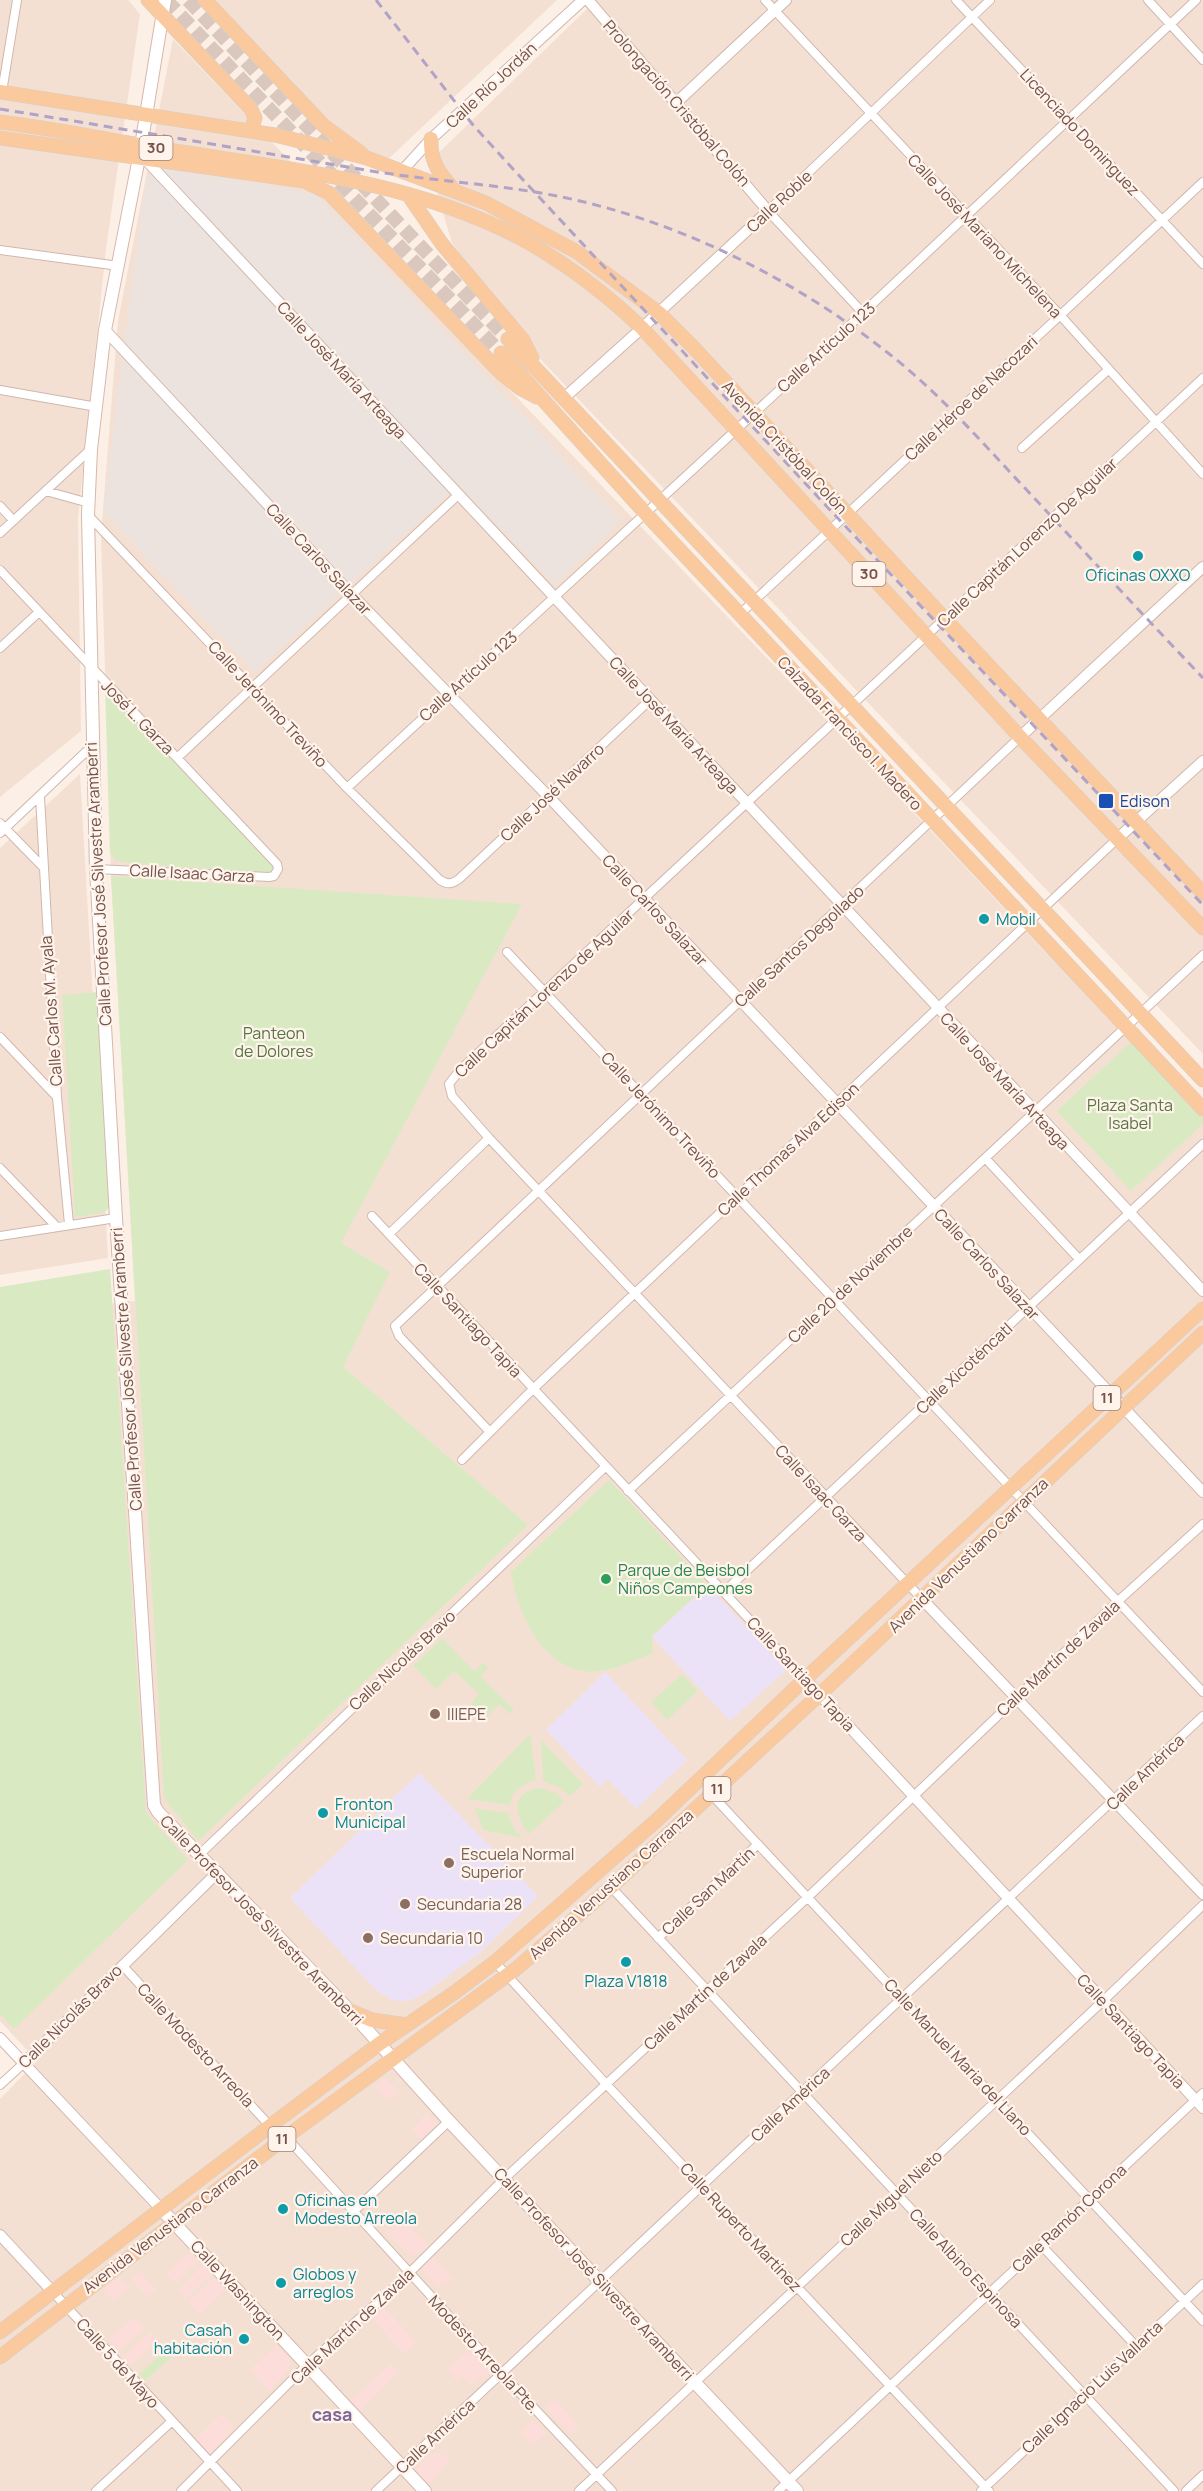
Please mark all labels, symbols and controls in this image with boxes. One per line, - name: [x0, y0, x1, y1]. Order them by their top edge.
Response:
- street label: Prolongación Cristóbal Colón: [598, 15, 756, 191]
- street label: Calle Río Jordán: [441, 37, 541, 133]
- street label: Licenciado Dominguez: [1015, 64, 1145, 200]
- road number: 30: [140, 136, 172, 160]
- street label: Calle José Mariano Michelena: [903, 149, 1067, 323]
- street label: Calle Roble: [741, 165, 817, 237]
- street label: Calle José María Arteaga: [272, 296, 412, 444]
- street label: Calle Artículo 123: [772, 297, 880, 397]
- street label: Calle Héroe de Nacozari: [900, 331, 1042, 465]
- street label: Avenida Cristóbal Colón: [717, 375, 853, 519]
- street label: Calle Capitán Lorenzo De Aguilar: [932, 452, 1122, 631]
- street label: Calle Carlos Salazar: [261, 498, 377, 620]
- marker: Oficinas OXXO: [1131, 549, 1145, 563]
- road number: 30: [852, 562, 886, 586]
- place label: Oficinas OXXO: [1086, 564, 1191, 586]
- street label: Calle Artículo 123: [414, 626, 522, 726]
- street label: Calle Jerónimo Treviño: [203, 636, 333, 772]
- street label: Calle José María Arteaga: [604, 651, 744, 799]
- street label: Calzada Francisco I. Madero: [773, 651, 927, 815]
- street label: José L. Garza: [97, 675, 179, 759]
- street label: Calle José Navarro: [495, 738, 609, 846]
- street label: Calle Profesor José Silvestre Aramberri: [80, 742, 116, 1026]
- place label: Edison: [1120, 790, 1170, 812]
- marker: Edison: [1097, 792, 1115, 810]
- street label: Calle Carlos Salazar: [597, 849, 713, 971]
- street label: Calle Isaac Garza: [129, 859, 255, 887]
- street label: Calle Santos Degollado: [729, 880, 869, 1012]
- street label: Calle Capitán Lorenzo de Aguilar: [450, 904, 639, 1082]
- place label: Mobil: [996, 908, 1036, 930]
- marker: Mobil: [977, 912, 991, 926]
- street label: Calle Carlos M. Ayala: [35, 935, 67, 1087]
- street label: Calle José María Arteaga: [935, 1007, 1075, 1155]
- park label: Panteon de Dolores: [235, 1022, 313, 1062]
- street label: Calle Jerónimo Treviño: [596, 1047, 726, 1183]
- street label: Calle Thomas Alva Edison: [712, 1077, 864, 1221]
- park label: Plaza Santa Isabel: [1087, 1094, 1173, 1134]
- street label: Calle Carlos Salazar: [929, 1203, 1045, 1325]
- street label: Calle 20 de Noviembre: [783, 1220, 917, 1348]
- street label: Calle Profesor José Silvestre Aramberri: [105, 1227, 147, 1511]
- street label: Calle Santiago Tapia: [409, 1258, 527, 1382]
- street label: Calle Xicoténcatl: [911, 1317, 1017, 1419]
- road number: 11: [1094, 1386, 1120, 1410]
- street label: Calle Isaac Garza: [770, 1440, 872, 1546]
- street label: Avenida Venustiano Carranza: [883, 1473, 1053, 1637]
- place label: Parque de Beisbol Niños Campeones: [618, 1559, 753, 1599]
- marker: Parque de Beisbol Niños Campeones: [599, 1572, 613, 1586]
- street label: Calle Martín de Zavala: [992, 1595, 1124, 1721]
- street label: Calle Nicolás Bravo: [344, 1605, 460, 1715]
- street label: Calle Santiago Tapia: [742, 1612, 860, 1736]
- place label: IIIEPE: [447, 1703, 486, 1725]
- marker: IIIEPE: [428, 1707, 442, 1721]
- street label: Calle América: [1101, 1729, 1189, 1815]
- road number: 11: [704, 1777, 730, 1801]
- place label: Fronton Municipal: [335, 1793, 406, 1833]
- street label: Avenida Venustiano Carranza: [524, 1804, 698, 1964]
- marker: Fronton Municipal: [316, 1806, 330, 1820]
- street label: Calle Profesor José Silvestre Aramberri: [155, 1810, 369, 2030]
- street label: Calle San Martín: [657, 1842, 759, 1940]
- place label: Escuela Normal Superior: [461, 1843, 574, 1883]
- marker: Escuela Normal Superior: [442, 1856, 456, 1870]
- place label: Secundaria 28: [417, 1893, 522, 1915]
- marker: Secundaria 28: [398, 1897, 412, 1911]
- place label: Secundaria 10: [380, 1927, 483, 1949]
- street label: Calle Martín de Zavala: [639, 1929, 771, 2055]
- marker: Secundaria 10: [361, 1931, 375, 1945]
- marker: Plaza V1818: [619, 1955, 633, 1969]
- street label: Calle Nicolás Bravo: [13, 1959, 127, 2073]
- street label: Calle Santiago Tapia: [1072, 1969, 1190, 2093]
- place label: Plaza V1818: [584, 1970, 668, 1992]
- street label: Calle Manuel Maria del Llano: [879, 1974, 1037, 2140]
- street label: Calle Modesto Arreola: [133, 1978, 259, 2112]
- street label: Calle América: [746, 2062, 834, 2146]
- road number: 11: [268, 2127, 296, 2151]
- street label: Calle Miguel Nieto: [835, 2145, 947, 2251]
- street label: Avenida Venustiano Carranza: [78, 2152, 262, 2298]
- street label: Calle Ruperto Martínez: [675, 2158, 807, 2296]
- street label: Calle Ramón Corona: [1007, 2159, 1131, 2277]
- street label: Calle Profesor José Silvestre Aramberri: [489, 2163, 699, 2385]
- place label: Oficinas en Modesto Arreola: [295, 2189, 417, 2229]
- marker: Oficinas en Modesto Arreola: [276, 2202, 290, 2216]
- street label: Calle Albino Espinosa: [905, 2203, 1027, 2333]
- street label: Calle Washington: [186, 2235, 290, 2345]
- street label: Calle Martín de Zavala: [286, 2263, 418, 2389]
- place label: Globos y arreglos: [293, 2263, 357, 2303]
- marker: Globos y arreglos: [274, 2276, 288, 2290]
- street label: Modesto Arreola Pte.: [423, 2290, 545, 2418]
- street label: Calle 5 de Mayo: [72, 2313, 164, 2413]
- street label: Calle Ignacio Luis Vallarta: [1017, 2316, 1167, 2458]
- place label: Casah habitación: [154, 2319, 232, 2359]
- marker: Casah habitación: [237, 2332, 251, 2346]
- street label: Calle América: [391, 2394, 479, 2478]
- district label: casa: [312, 2402, 352, 2426]

